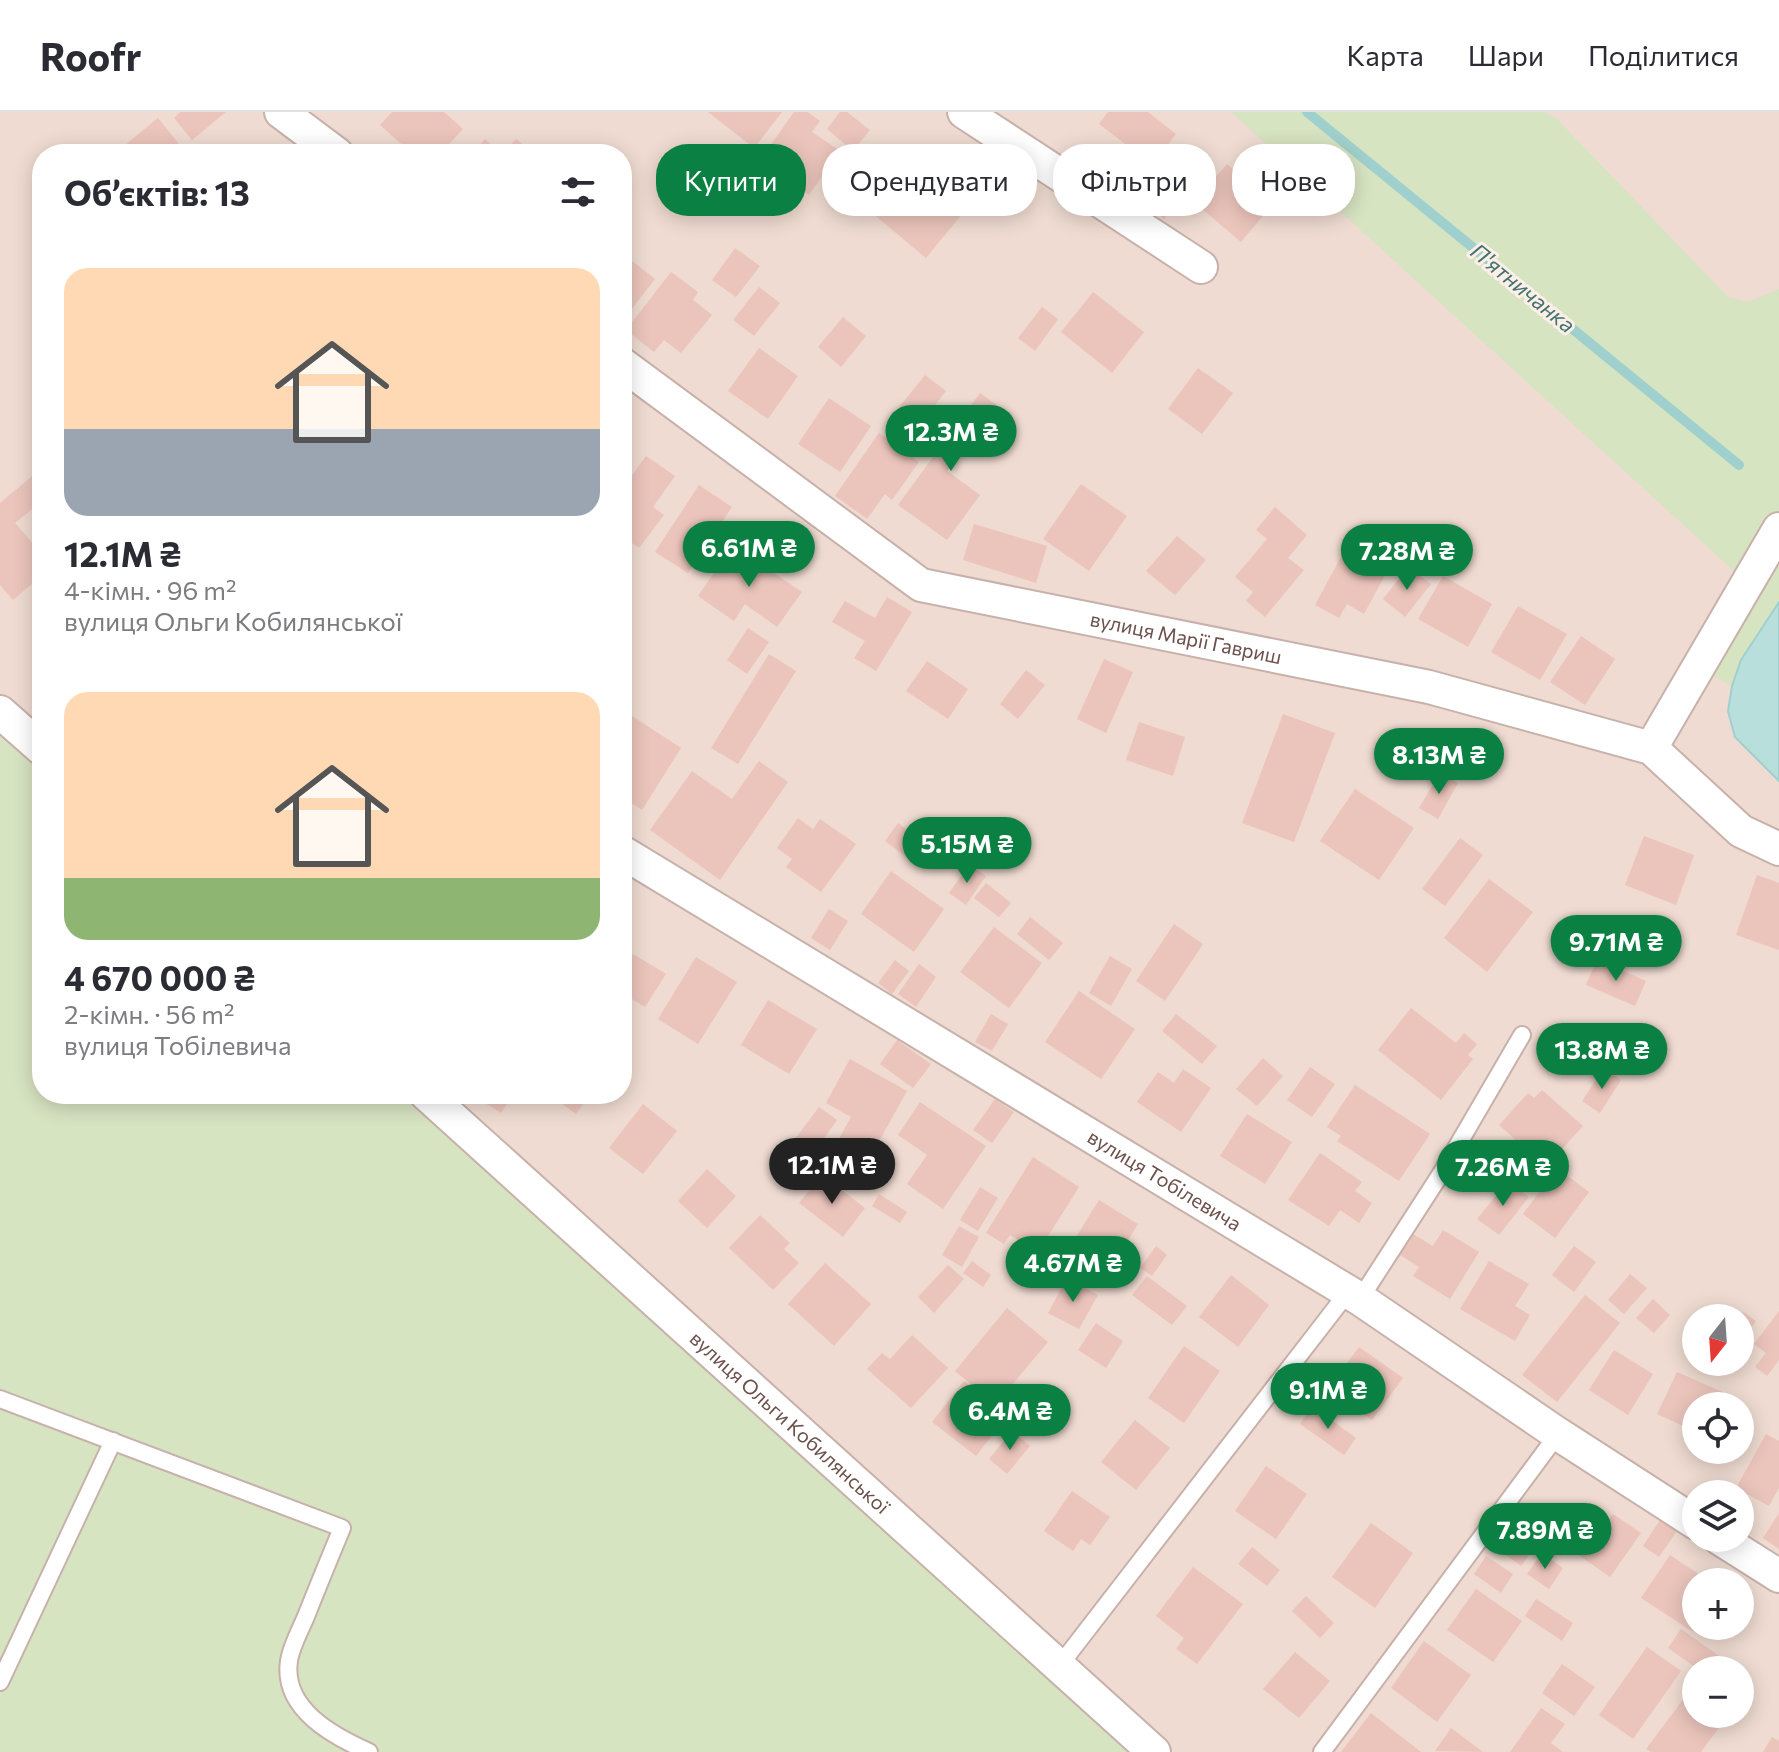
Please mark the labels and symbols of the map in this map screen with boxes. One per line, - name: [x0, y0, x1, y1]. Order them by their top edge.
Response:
- water label: П'ятничанка: [1466, 237, 1581, 338]
- pin: 12.3M ₴: [877, 405, 1025, 473]
- pin: 6.61M ₴: [675, 521, 823, 589]
- pin: 7.28M ₴: [1333, 524, 1481, 592]
- street label: вулиця Марії Гавриш: [1088, 606, 1284, 668]
- pin: 8.13M ₴: [1365, 728, 1513, 796]
- pin: 5.15M ₴: [893, 817, 1041, 885]
- pin: 9.71M ₴: [1542, 915, 1690, 983]
- pin: 13.8M ₴: [1528, 1023, 1676, 1091]
- street label: вулиця Тобілевича: [1084, 1124, 1246, 1235]
- pin: 12.1M ₴: [758, 1138, 906, 1206]
- pin: 7.26M ₴: [1429, 1140, 1577, 1208]
- pin: 4.67M ₴: [999, 1236, 1147, 1304]
- north arrow: [1682, 1304, 1754, 1376]
- street label: вулиця Ольги Кобилянської: [685, 1326, 896, 1519]
- pin: 9.1M ₴: [1263, 1363, 1393, 1431]
- pin: 6.4M ₴: [945, 1384, 1075, 1452]
- pin: 7.89M ₴: [1471, 1503, 1619, 1571]

